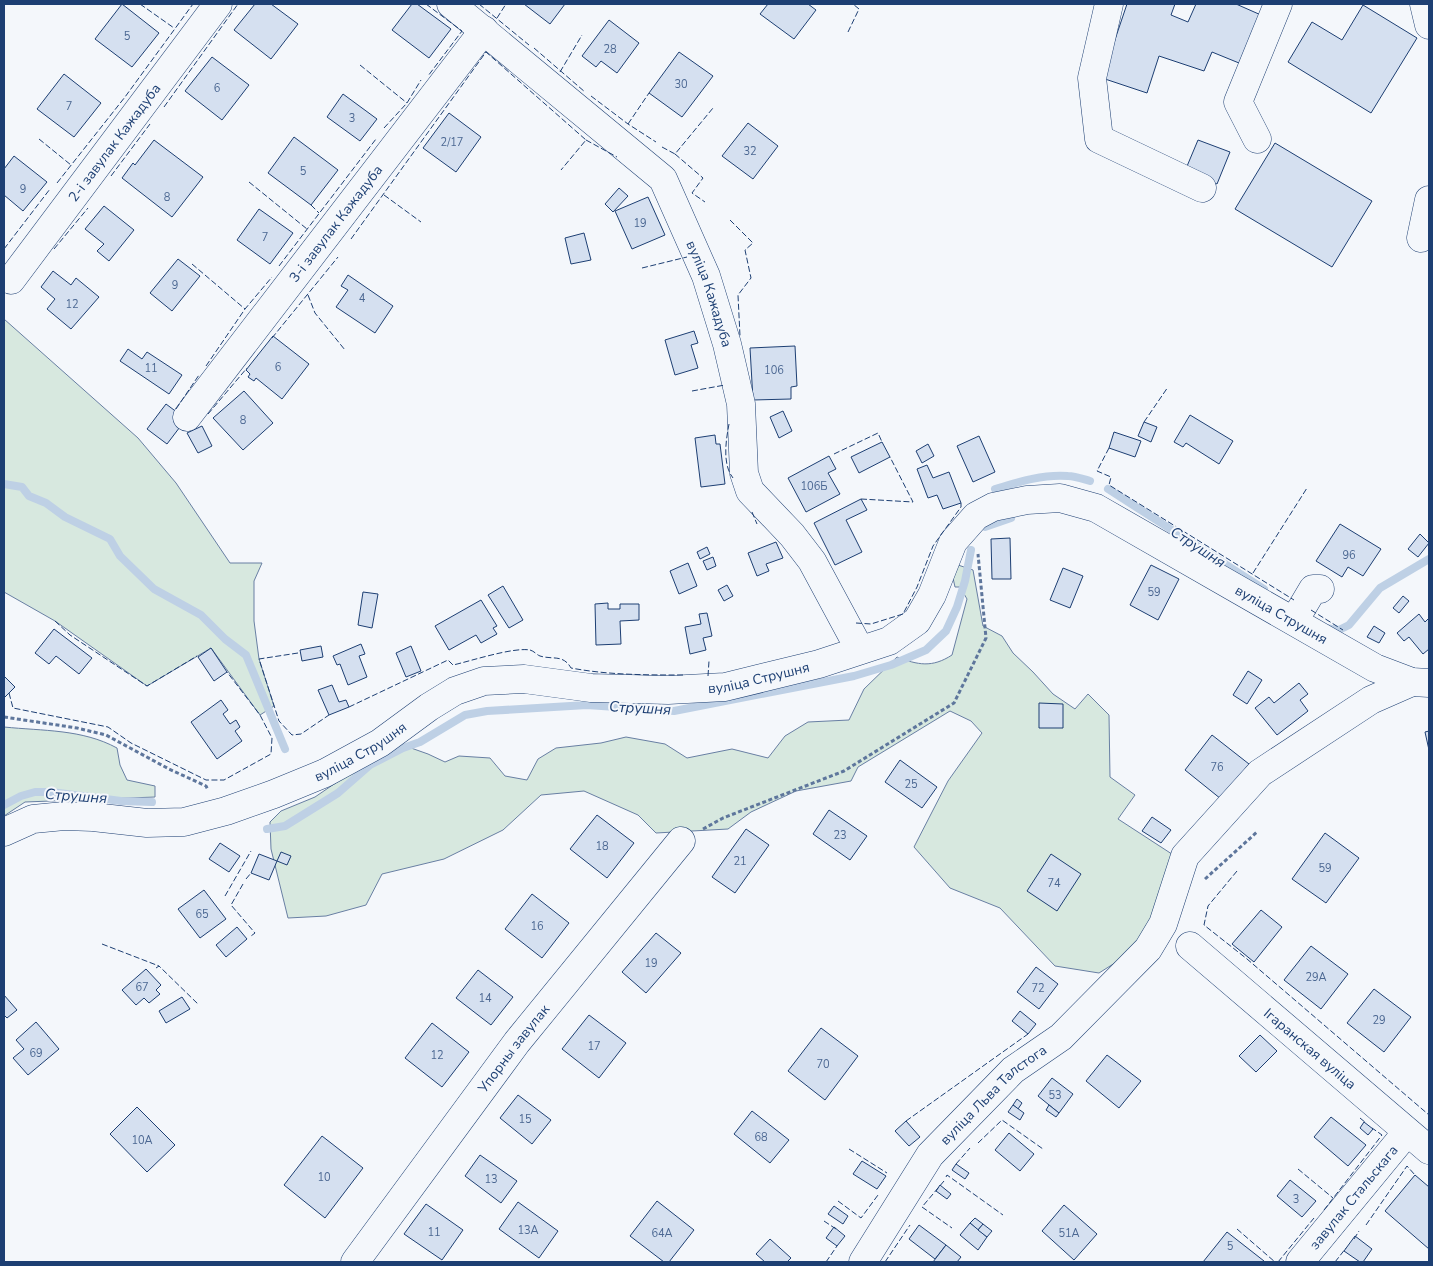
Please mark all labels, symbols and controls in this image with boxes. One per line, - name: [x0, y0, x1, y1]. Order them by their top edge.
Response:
- house number: 5: [124, 29, 131, 44]
- house number: 28: [603, 42, 617, 57]
- house number: 30: [674, 77, 688, 92]
- street label: 2-і завулак Кажадуба: [64, 80, 165, 206]
- house number: 6: [214, 81, 221, 96]
- house number: 7: [66, 99, 72, 114]
- house number: 3: [349, 111, 355, 126]
- house number: 2/17: [441, 135, 463, 150]
- house number: 32: [743, 144, 757, 159]
- street label: 3-і завулак Кажадуба: [285, 161, 387, 286]
- house number: 5: [300, 164, 307, 179]
- house number: 9: [20, 182, 26, 197]
- house number: 8: [164, 190, 171, 205]
- house number: 19: [633, 216, 647, 231]
- house number: 7: [262, 230, 268, 245]
- street label: вуліца Кажадуба: [682, 238, 736, 350]
- house number: 9: [172, 278, 178, 293]
- house number: 4: [359, 291, 366, 306]
- house number: 12: [65, 297, 79, 312]
- house number: 6: [275, 360, 282, 375]
- house number: 11: [144, 361, 158, 376]
- house number: 106: [764, 363, 784, 378]
- house number: 8: [240, 413, 247, 428]
- house number: 106Б: [800, 479, 828, 494]
- water label: Струшня: [1166, 522, 1230, 572]
- house number: 96: [1342, 548, 1356, 563]
- street label: вуліца Струшня: [1232, 581, 1331, 649]
- house number: 59: [1147, 585, 1161, 600]
- street label: вуліца Струшня: [707, 658, 812, 698]
- water label: Струшня: [608, 696, 672, 720]
- street label: вуліца Струшня: [312, 718, 410, 786]
- house number: 76: [1210, 760, 1224, 775]
- house number: 25: [904, 777, 918, 792]
- water label: Струшня: [44, 784, 108, 808]
- house number: 23: [833, 828, 847, 843]
- house number: 18: [595, 839, 609, 854]
- house number: 21: [733, 854, 747, 869]
- house number: 59: [1318, 861, 1332, 876]
- house number: 74: [1047, 876, 1061, 891]
- house number: 65: [195, 907, 209, 922]
- house number: 16: [530, 919, 544, 934]
- house number: 19: [644, 956, 658, 971]
- house number: 29А: [1305, 970, 1327, 985]
- house number: 67: [135, 980, 149, 995]
- house number: 72: [1031, 981, 1045, 996]
- house number: 14: [478, 991, 492, 1006]
- street label: Упорны завулак: [473, 1000, 554, 1098]
- street label: Ігаранская вуліца: [1260, 1004, 1360, 1094]
- house number: 29: [1372, 1013, 1386, 1028]
- house number: 17: [587, 1039, 601, 1054]
- street label: вуліца Льва Талстога: [936, 1041, 1051, 1149]
- house number: 69: [29, 1046, 43, 1061]
- house number: 12: [430, 1048, 444, 1063]
- house number: 70: [816, 1057, 830, 1072]
- house number: 53: [1048, 1088, 1062, 1103]
- house number: 15: [518, 1112, 532, 1127]
- house number: 68: [754, 1130, 768, 1145]
- house number: 10А: [131, 1133, 153, 1148]
- street label: завулак Стальскага: [1305, 1141, 1402, 1254]
- house number: 10: [317, 1170, 331, 1185]
- house number: 13: [484, 1172, 498, 1187]
- house number: 3: [1293, 1192, 1299, 1207]
- house number: 13А: [517, 1223, 539, 1238]
- house number: 11: [427, 1225, 441, 1240]
- house number: 64А: [651, 1226, 673, 1241]
- house number: 51А: [1058, 1226, 1080, 1241]
- house number: 5: [1227, 1239, 1234, 1254]

